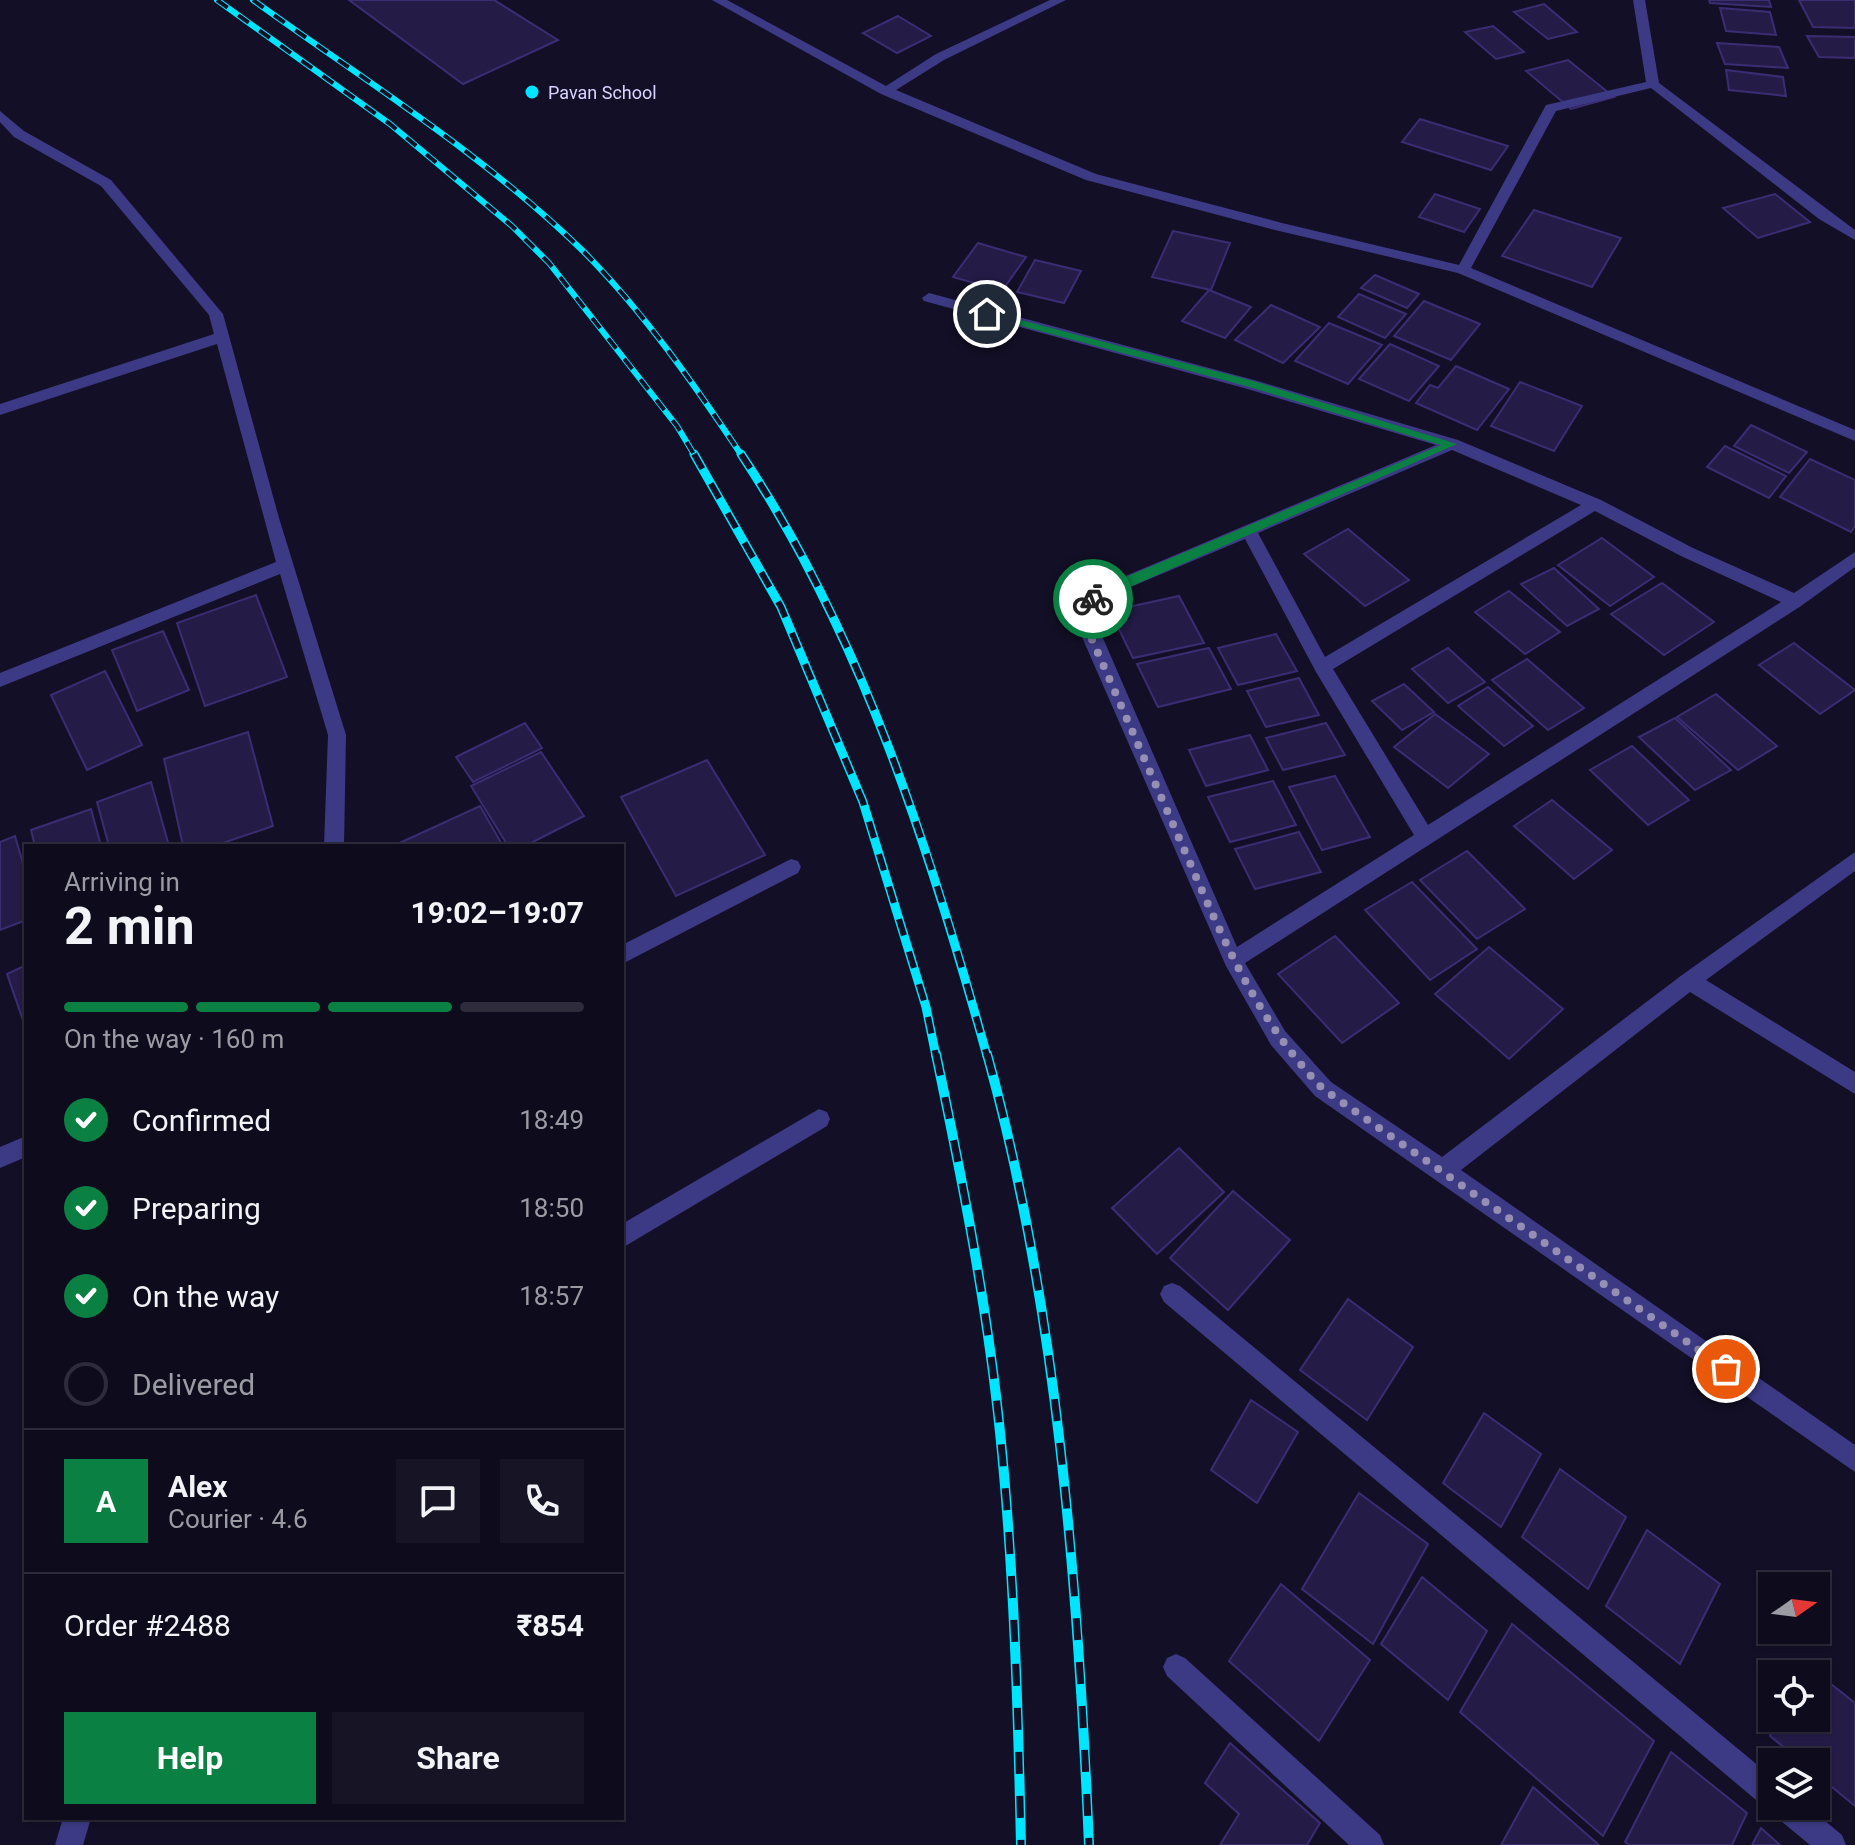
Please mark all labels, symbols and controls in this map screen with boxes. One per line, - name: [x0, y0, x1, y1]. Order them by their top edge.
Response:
- place label: Pavan School: [548, 82, 657, 103]
- marker: Pavan School: [523, 83, 541, 101]
- pin: [953, 280, 1021, 348]
- icon: home: [965, 292, 1009, 336]
- courier: [1053, 559, 1133, 639]
- icon: bike: [1071, 577, 1115, 621]
- text: Arriving in: [64, 867, 180, 897]
- text: 19:02–19:07: [410, 895, 584, 930]
- text: 2 min: [64, 896, 195, 957]
- text: On the way · 160 m: [64, 1024, 284, 1054]
- icon: check: [64, 1098, 108, 1142]
- text: Confirmed: [132, 1103, 271, 1138]
- text: 18:49: [519, 1105, 584, 1135]
- icon: check: [64, 1186, 108, 1230]
- text: Preparing: [132, 1191, 261, 1226]
- text: 18:50: [519, 1193, 584, 1223]
- icon: check: [64, 1274, 108, 1318]
- text: On the way: [132, 1279, 279, 1314]
- text: 18:57: [519, 1281, 584, 1311]
- pin: [1692, 1335, 1760, 1403]
- icon: bag: [1704, 1347, 1748, 1391]
- text: Delivered: [132, 1367, 255, 1402]
- button: chat: [396, 1459, 480, 1543]
- button: phone: [500, 1459, 584, 1543]
- text: Alex: [168, 1469, 228, 1504]
- text: A: [96, 1484, 116, 1519]
- text: Courier · 4.6: [168, 1504, 308, 1534]
- north arrow: [1758, 1572, 1830, 1644]
- map controls: [1758, 1572, 1830, 1820]
- text: Order #2488: [64, 1608, 231, 1643]
- text: ₹854: [517, 1608, 584, 1643]
- button: locate: [1758, 1660, 1830, 1732]
- button: Help: [64, 1712, 316, 1804]
- button: Share: [332, 1712, 584, 1804]
- button: layers: [1758, 1748, 1830, 1820]

